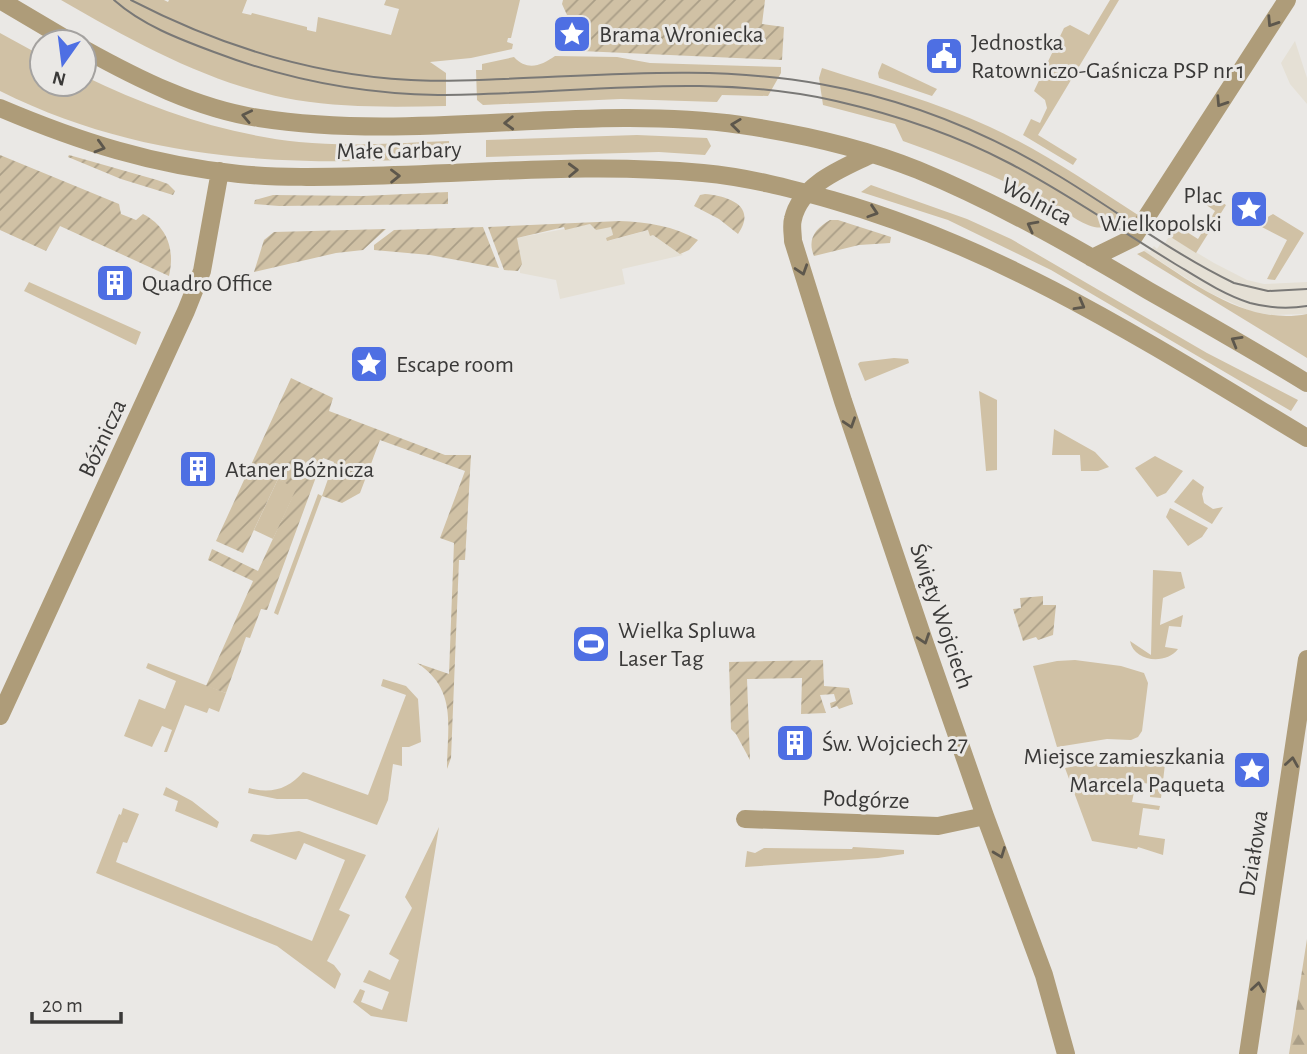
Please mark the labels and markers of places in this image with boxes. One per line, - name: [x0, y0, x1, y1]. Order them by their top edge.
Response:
- place icon: Brama Wroniecka: [551, 13, 593, 55]
- place label: Brama Wroniecka: [599, 23, 764, 47]
- place label: Jednostka Ratowniczo-Gaśnicza PSP nr 1: [971, 31, 1245, 83]
- public building icon: Jednostka Ratowniczo-Gaśnicza PSP nr 1: [923, 35, 965, 77]
- place label: Plac Wielkopolski: [1100, 184, 1222, 236]
- place icon: Plac Wielkopolski: [1228, 188, 1270, 230]
- building icon: Quadro Office: [94, 262, 136, 304]
- place label: Quadro Office: [142, 272, 273, 296]
- place icon: Escape room: [348, 343, 390, 385]
- place label: Escape room: [396, 353, 514, 377]
- building icon: Ataner Bóżnicza: [177, 448, 219, 490]
- place label: Ataner Bóżnicza: [225, 458, 374, 482]
- place label: Wielka Spluwa Laser Tag: [618, 619, 756, 671]
- sports icon: Wielka Spluwa Laser Tag: [570, 623, 612, 665]
- building icon: Św. Wojciech 27: [774, 722, 816, 764]
- place label: Św. Wojciech 27: [822, 730, 968, 756]
- place label: Miejsce zamieszkania Marcela Paqueta: [1024, 745, 1225, 797]
- place icon: Miejsce zamieszkania Marcela Paqueta: [1231, 749, 1273, 791]

